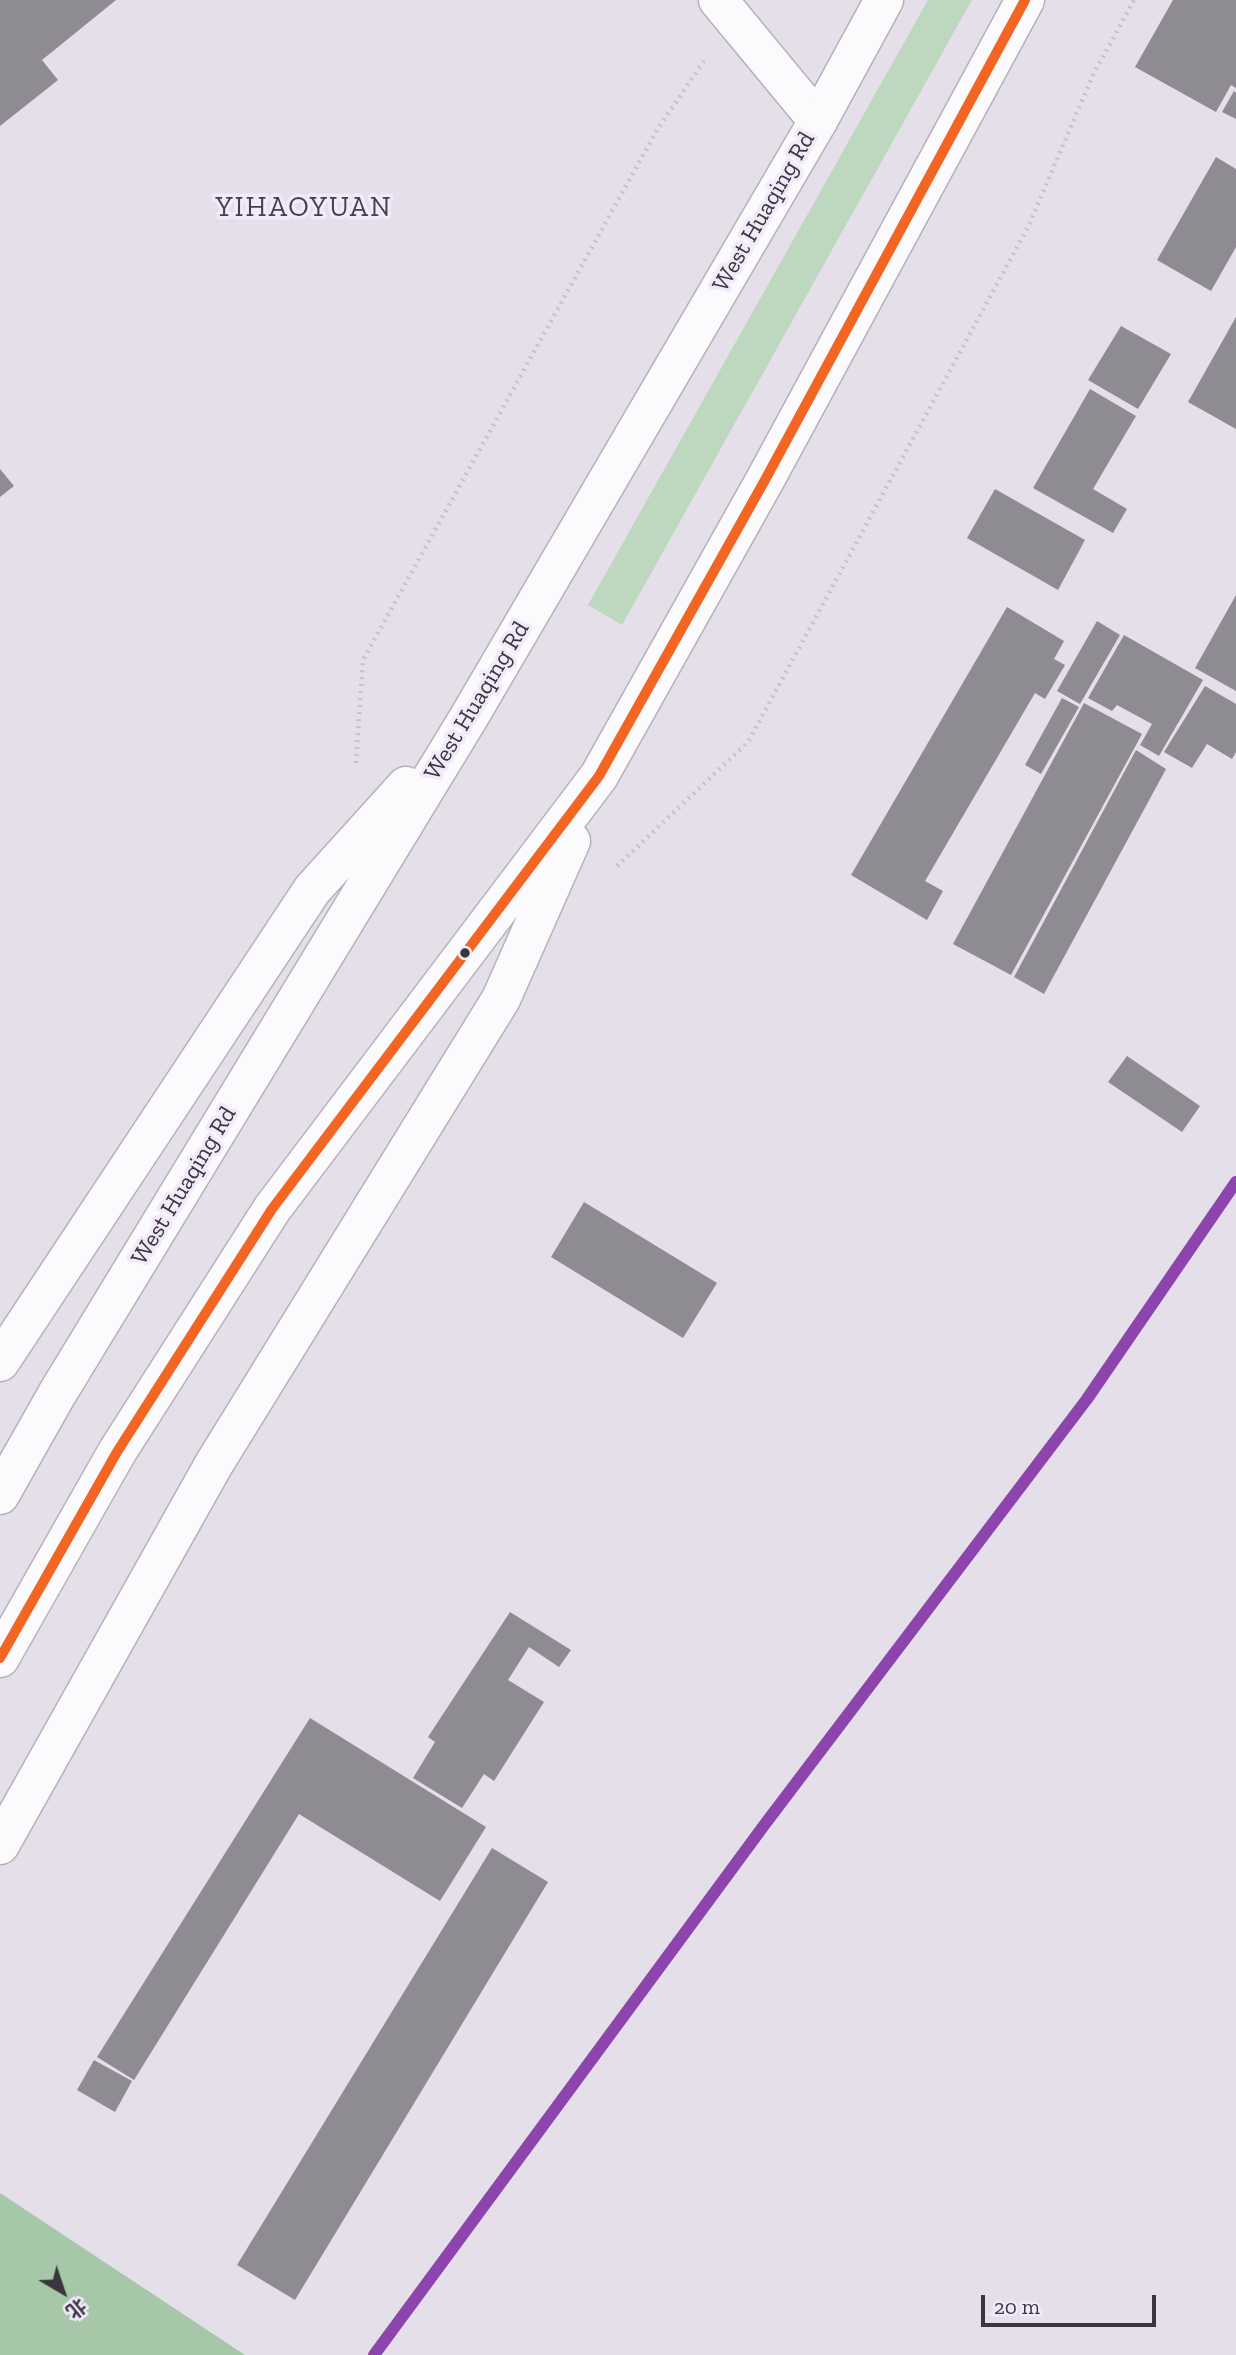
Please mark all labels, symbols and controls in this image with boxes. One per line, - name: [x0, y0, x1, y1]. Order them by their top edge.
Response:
- street label: West Huaqing Rd: [707, 127, 821, 297]
- district label: YIHAOYUAN: [217, 191, 391, 225]
- street label: West Huaqing Rd: [418, 617, 536, 785]
- unlabelled marker: [458, 946, 472, 960]
- street label: West Huaqing Rd: [125, 1102, 243, 1270]
- north arrow: [28, 2257, 98, 2327]
- scale bar: [984, 2282, 1159, 2326]
- text: 北: [62, 2294, 91, 2324]
- text: 20 m: [994, 2294, 1040, 2319]

